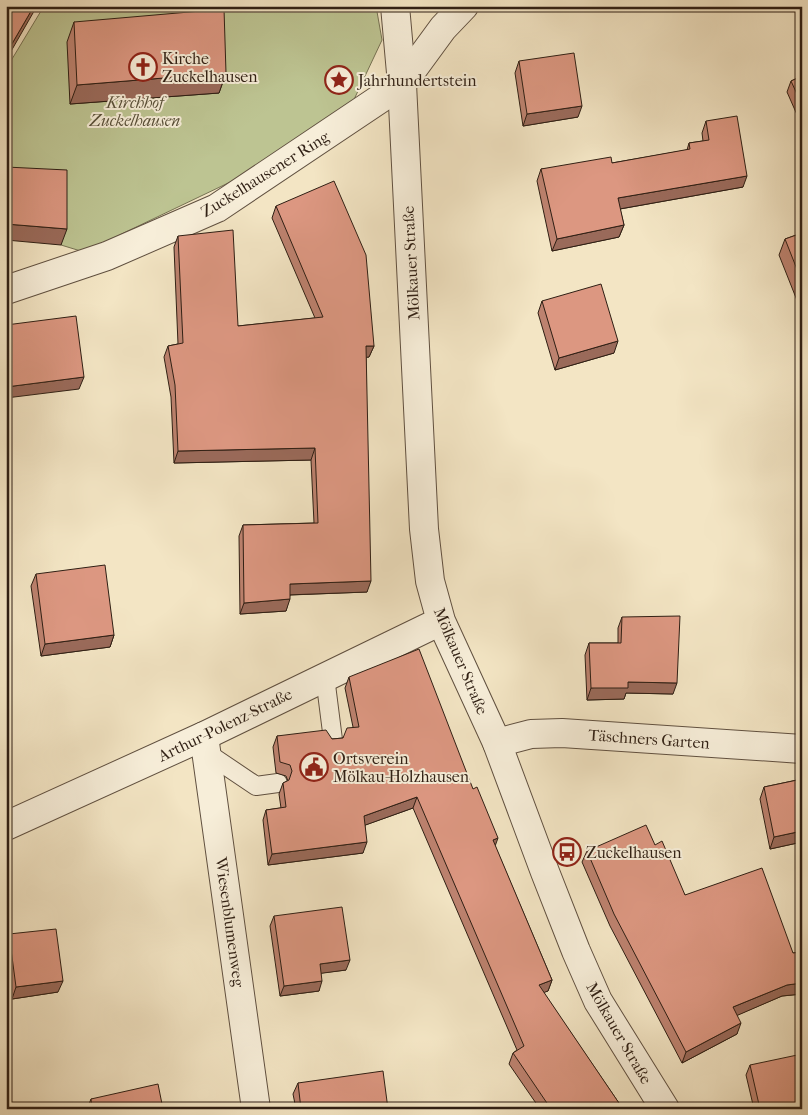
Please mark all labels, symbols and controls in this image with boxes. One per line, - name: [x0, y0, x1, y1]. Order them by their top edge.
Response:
- place label: Kirche Zuckelhausen: [162, 49, 258, 86]
- church icon: Kirche Zuckelhausen: [128, 52, 158, 82]
- place icon: Jahrhundertstein: [324, 65, 354, 95]
- place label: Jahrhundertstein: [356, 71, 477, 90]
- park label: Kirchhof Zuckelhausen: [89, 93, 180, 130]
- street label: Zuckelhausener Ring: [197, 127, 333, 221]
- street label: Mölkauer Straße: [399, 205, 423, 321]
- street label: Mölkauer Straße: [430, 605, 492, 717]
- street label: Arthur-Polenz-Straße: [154, 684, 295, 766]
- street label: Täschners Garten: [588, 725, 711, 753]
- place label: Ortsverein Mölkau-Holzhausen: [333, 749, 470, 786]
- public building icon: Ortsverein Mölkau-Holzhausen: [299, 752, 329, 782]
- bus stop icon: Zuckelhausen: [552, 837, 582, 867]
- place label: Zuckelhausen: [586, 843, 682, 862]
- street label: Wiesenblumenweg: [211, 855, 249, 989]
- street label: Mölkauer Straße: [582, 979, 656, 1087]

